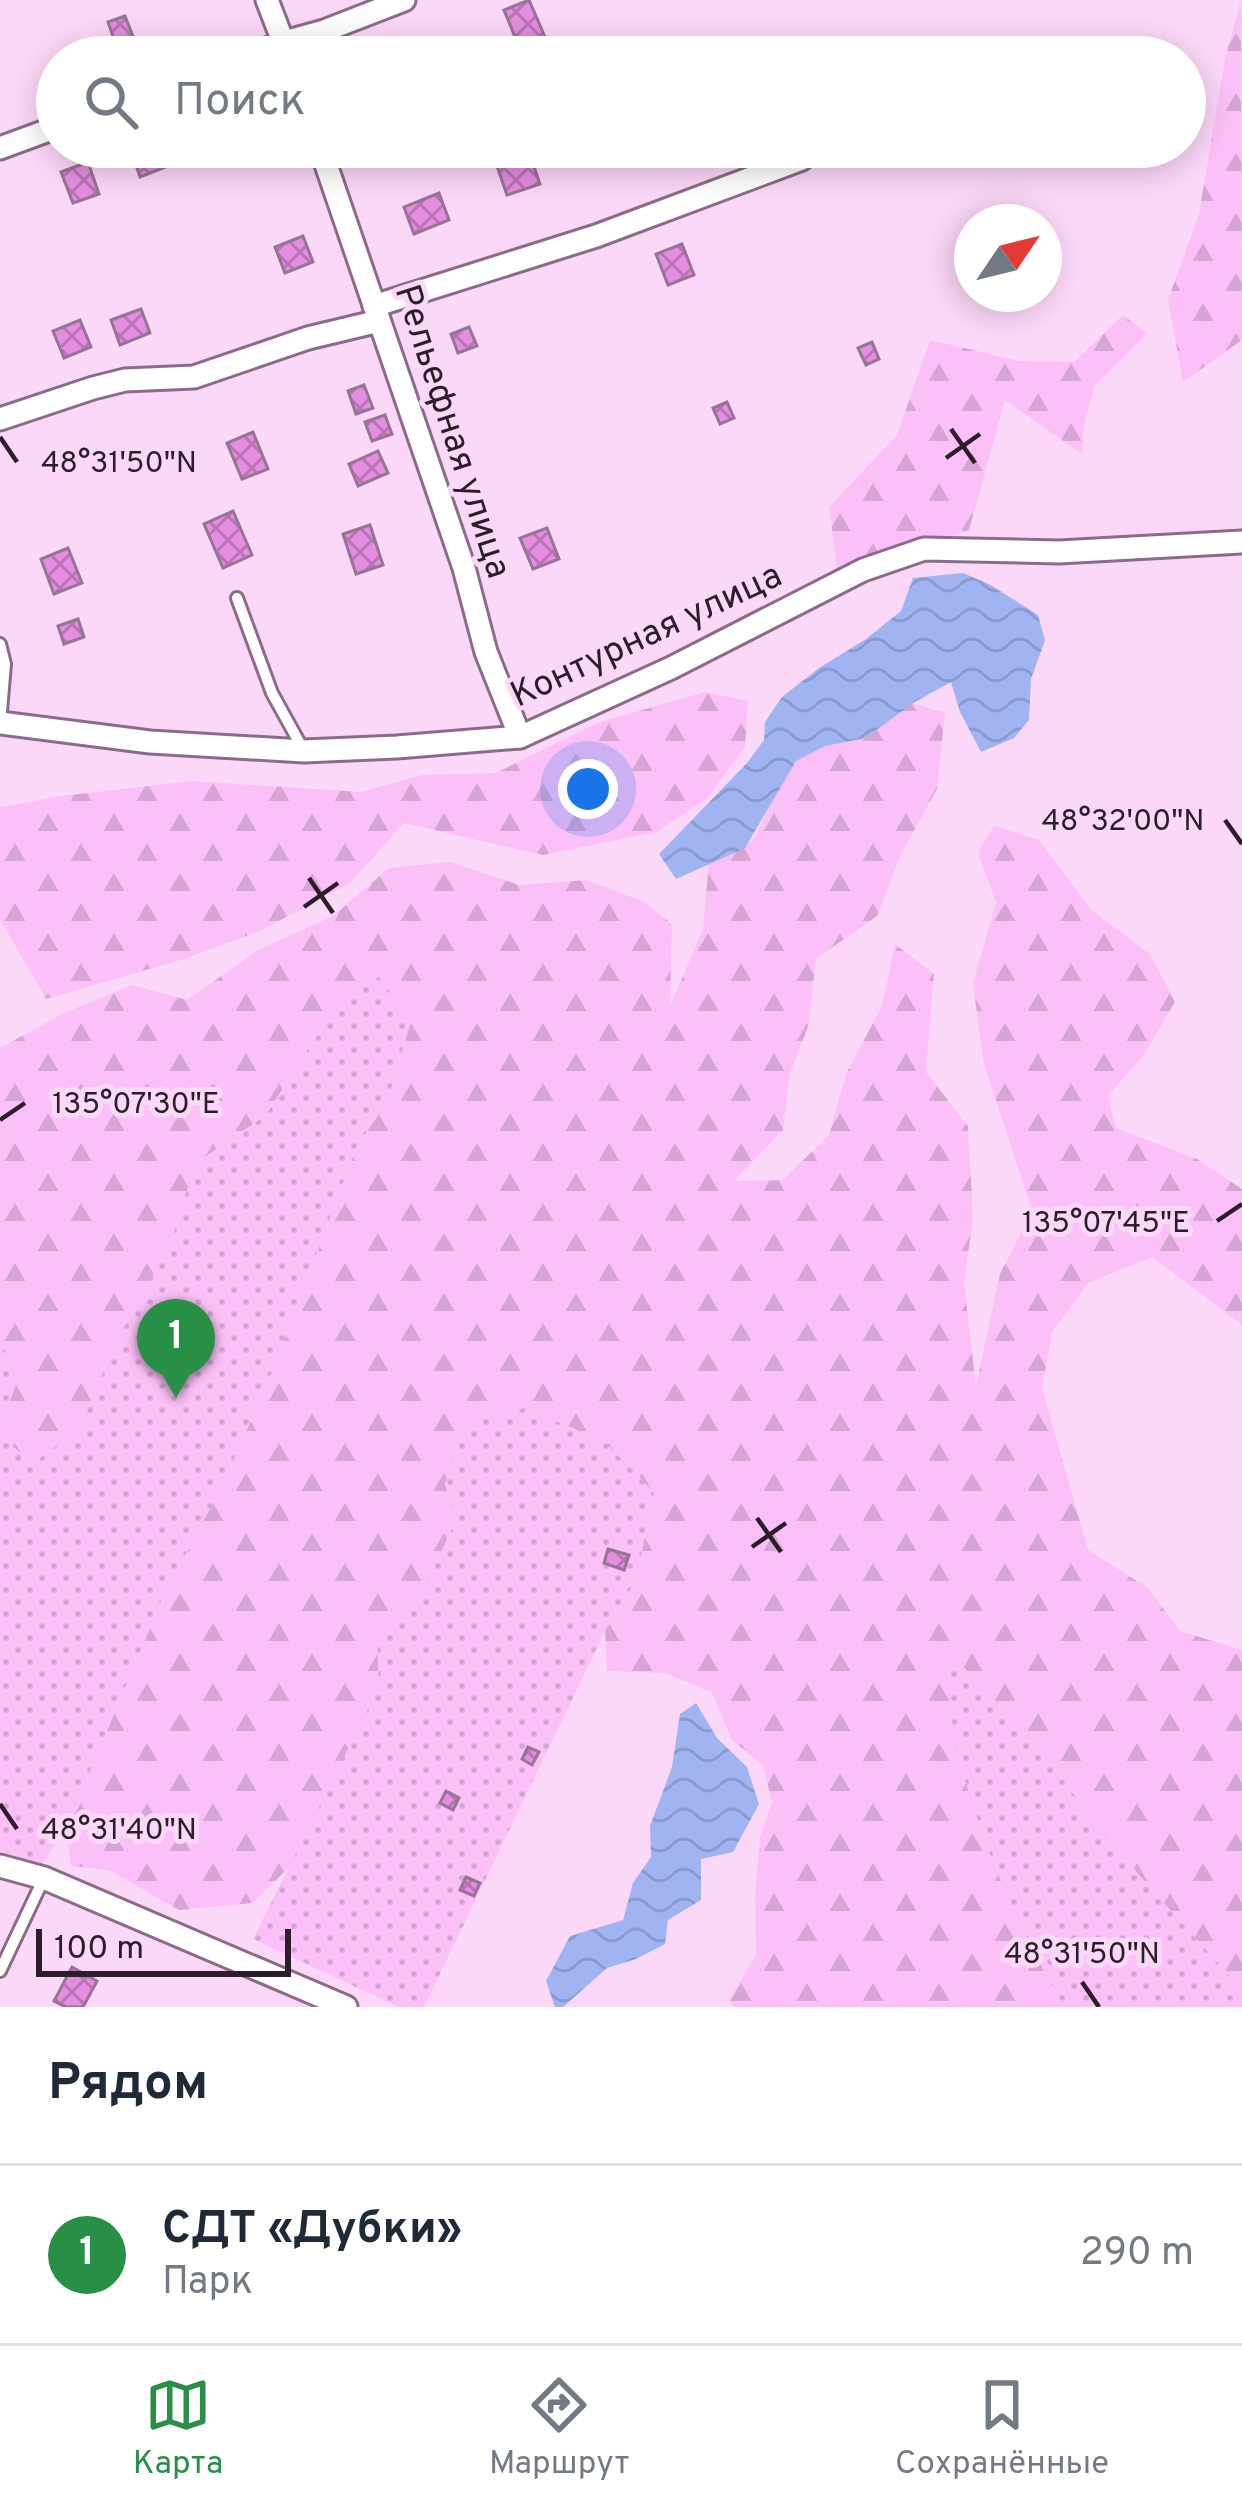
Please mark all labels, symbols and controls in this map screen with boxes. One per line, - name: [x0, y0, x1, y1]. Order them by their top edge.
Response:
- search box: [36, 36, 1206, 168]
- icon: search: [78, 69, 144, 135]
- text: Поиск: [174, 74, 305, 131]
- north arrow: [954, 204, 1062, 312]
- street label: Рельефная улица: [382, 279, 520, 585]
- text: 48°31'50"N: [41, 446, 197, 483]
- street label: Контурная улица: [504, 554, 790, 720]
- your location: [558, 759, 618, 819]
- text: 48°32'00"N: [1041, 804, 1205, 841]
- text: 135°07'30"E: [52, 1087, 220, 1124]
- text: 135°07'45"E: [1022, 1206, 1190, 1243]
- pin: 1: [137, 1299, 215, 1398]
- text: 48°31'40"N: [41, 1813, 197, 1850]
- scale bar: [36, 1923, 291, 1976]
- text: 100 m: [54, 1929, 144, 1971]
- text: 48°31'50"N: [1004, 1937, 1160, 1974]
- text: Рядом: [48, 2053, 208, 2118]
- text: СДТ «Дубки»: [162, 2202, 462, 2259]
- text: 1: [79, 2230, 95, 2279]
- text: 290 m: [1080, 2230, 1194, 2279]
- text: Парк: [162, 2259, 253, 2308]
- tab: Карта: [133, 2372, 223, 2486]
- tab: Маршрут: [489, 2372, 629, 2486]
- tab: Сохранённые: [895, 2372, 1109, 2486]

